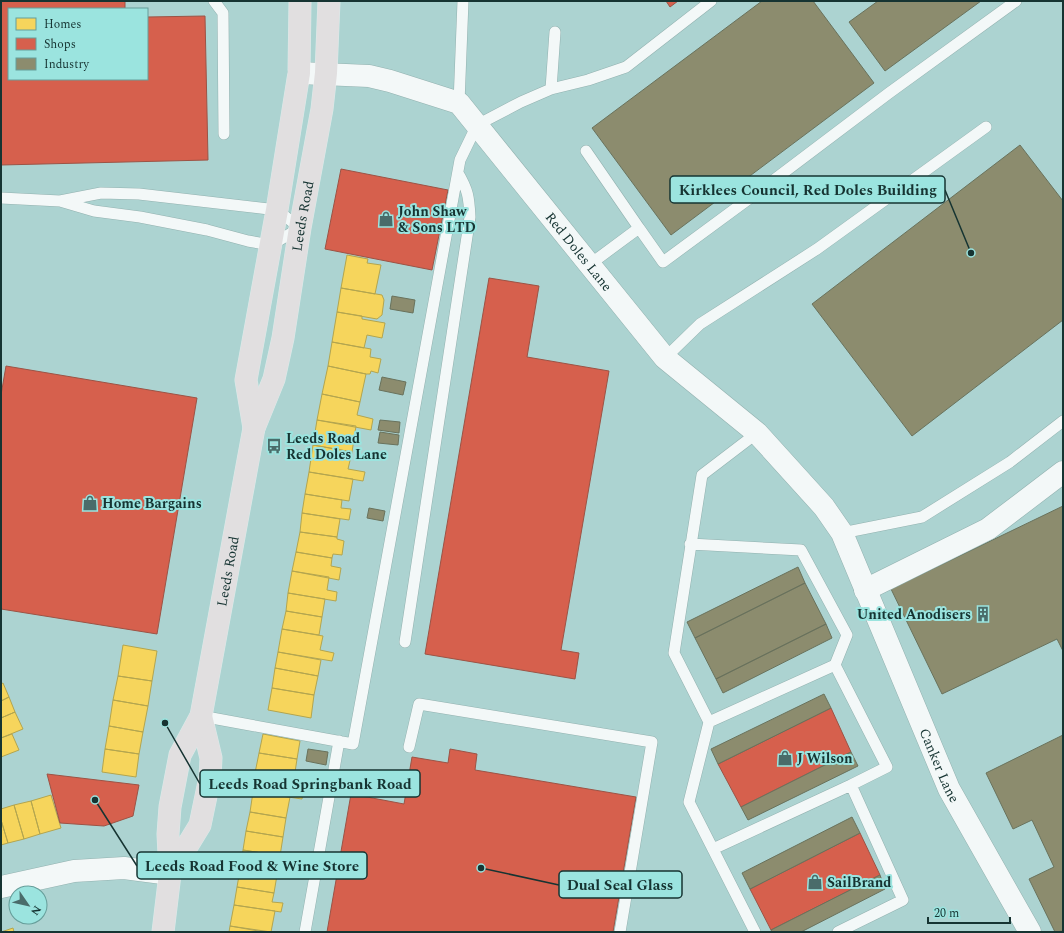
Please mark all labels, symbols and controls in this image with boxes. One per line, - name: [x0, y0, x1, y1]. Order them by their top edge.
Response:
- legend: [8, 8, 148, 80]
- text: Homes: [44, 15, 82, 34]
- text: Shops: [44, 35, 76, 54]
- text: Industry: [44, 55, 90, 74]
- callout: Kirklees Council, Red Doles Building: [670, 176, 945, 203]
- street label: Leeds Road: [286, 179, 319, 253]
- text: Kirklees Council, Red Doles Building: [679, 179, 937, 202]
- place label: John Shaw & Sons LTD: [398, 201, 476, 238]
- street label: Red Doles Lane: [540, 207, 618, 296]
- shop icon: John Shaw & Sons LTD: [377, 210, 395, 228]
- place label: Leeds Road Red Doles Lane: [286, 428, 387, 465]
- bus stop icon: Leeds Road Red Doles Lane: [265, 437, 283, 455]
- place label: Home Bargains: [102, 493, 202, 514]
- shop icon: Home Bargains: [81, 494, 99, 512]
- street label: Leeds Road: [211, 534, 244, 608]
- place label: United Anodisers: [857, 604, 971, 625]
- building icon: United Anodisers: [974, 605, 992, 623]
- street label: Canker Lane: [914, 725, 965, 807]
- place label: J Wilson: [797, 748, 853, 769]
- shop icon: J Wilson: [776, 749, 794, 767]
- callout: Leeds Road Springbank Road: [200, 770, 420, 797]
- text: Leeds Road Springbank Road: [208, 773, 412, 796]
- callout: Leeds Road Food & Wine Store: [137, 852, 367, 879]
- text: Leeds Road Food & Wine Store: [145, 855, 359, 878]
- callout: Dual Seal Glass: [559, 871, 682, 898]
- place label: SailBrand: [827, 872, 891, 893]
- shop icon: SailBrand: [806, 873, 824, 891]
- text: Dual Seal Glass: [567, 874, 673, 897]
- north arrow: [8, 885, 48, 925]
- scale bar: [928, 899, 1010, 925]
- text: N: [26, 902, 45, 919]
- text: 20 m: [934, 904, 959, 923]

